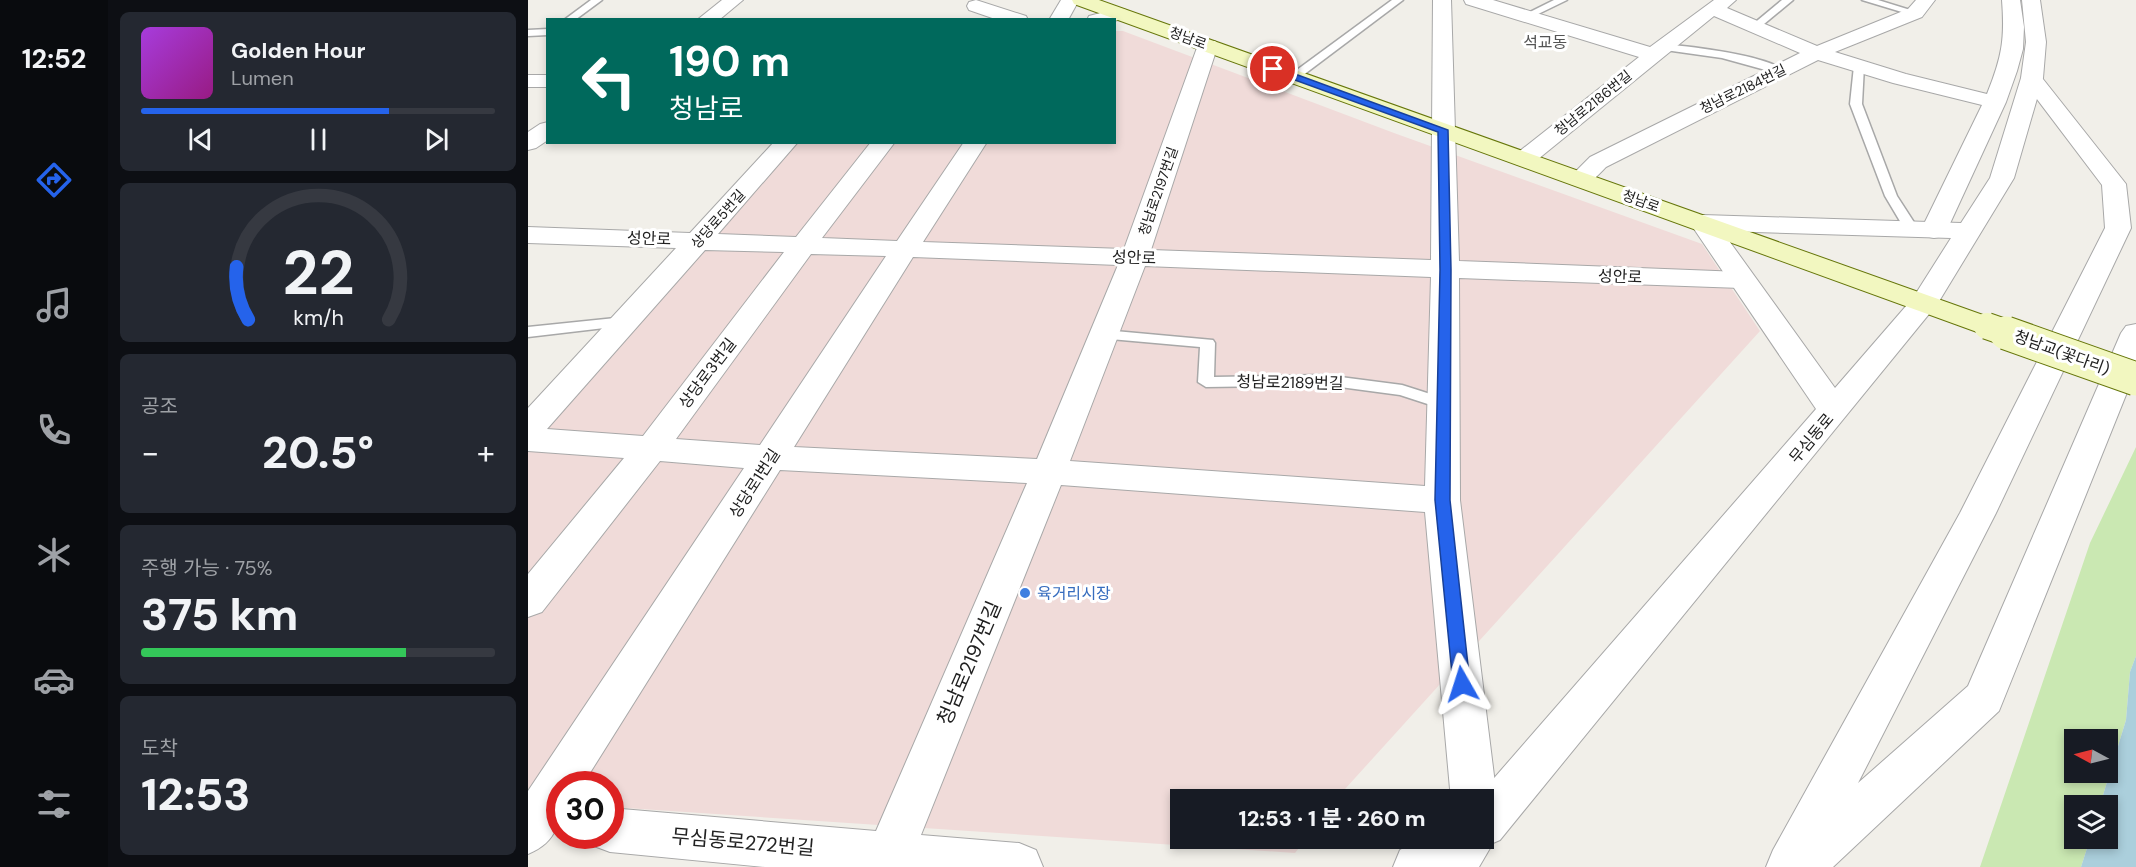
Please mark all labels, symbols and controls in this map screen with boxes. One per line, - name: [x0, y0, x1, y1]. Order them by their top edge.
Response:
- street label: 청남로: [1167, 23, 1209, 53]
- district label: 석교동: [1523, 32, 1567, 53]
- text: 190 m: [669, 34, 790, 89]
- text: Golden Hour: [231, 36, 366, 65]
- text: 12:52: [22, 41, 86, 76]
- icon: left: [570, 42, 648, 120]
- pin: [1247, 43, 1298, 94]
- icon: arrive: [1256, 52, 1289, 85]
- street label: 청남로2184번길: [1697, 60, 1789, 118]
- text: Lumen: [231, 65, 294, 91]
- street label: 청남로2186번길: [1551, 66, 1635, 140]
- text: 청남로: [669, 91, 744, 126]
- icon: previous: [184, 123, 217, 156]
- icon: pause: [302, 123, 335, 156]
- icon: next: [420, 123, 453, 156]
- street label: 청남로2197번길: [1134, 144, 1182, 238]
- icon: directions: [33, 159, 75, 201]
- street label: 상당로5번길: [687, 186, 749, 252]
- street label: 청남로: [1620, 186, 1662, 216]
- street label: 성안로: [627, 227, 672, 250]
- text: 22: [282, 232, 354, 313]
- street label: 성안로: [1112, 246, 1157, 269]
- street label: 성안로: [1598, 265, 1643, 288]
- icon: music: [33, 284, 75, 326]
- text: km/h: [293, 304, 343, 332]
- street label: 청남교(꽃다리): [2011, 325, 2113, 379]
- street label: 상당로3번길: [674, 334, 741, 413]
- street label: 청남로2189번길: [1236, 371, 1344, 394]
- text: 공조: [141, 393, 178, 419]
- icon: phone: [33, 409, 75, 451]
- street label: 무심동로: [1784, 409, 1839, 468]
- text: 20.5°: [262, 423, 374, 482]
- text: −: [141, 431, 159, 474]
- text: +: [477, 431, 495, 474]
- street label: 상당로1번길: [724, 445, 785, 522]
- icon: climate: [33, 534, 75, 576]
- text: 주행 가능 · 75%: [141, 555, 273, 581]
- place label: 육거리시장: [1037, 583, 1111, 604]
- text: 375 km: [141, 585, 298, 644]
- marker: 육거리시장: [1018, 586, 1032, 600]
- street label: 청남로2197번길: [931, 597, 1007, 729]
- position arrow: [1430, 652, 1494, 716]
- icon: car: [33, 659, 75, 701]
- north arrow: [2064, 729, 2118, 783]
- map controls: [2064, 729, 2118, 849]
- text: 도착: [141, 735, 178, 761]
- text: 12:53: [141, 765, 251, 824]
- speed limit sign: 30: [546, 771, 624, 849]
- icon: filters: [33, 783, 75, 825]
- button: layers: [2064, 795, 2118, 849]
- text: 12:53 · 1 분 · 260 m: [1239, 804, 1425, 833]
- street label: 무심동로272번길: [671, 823, 815, 861]

